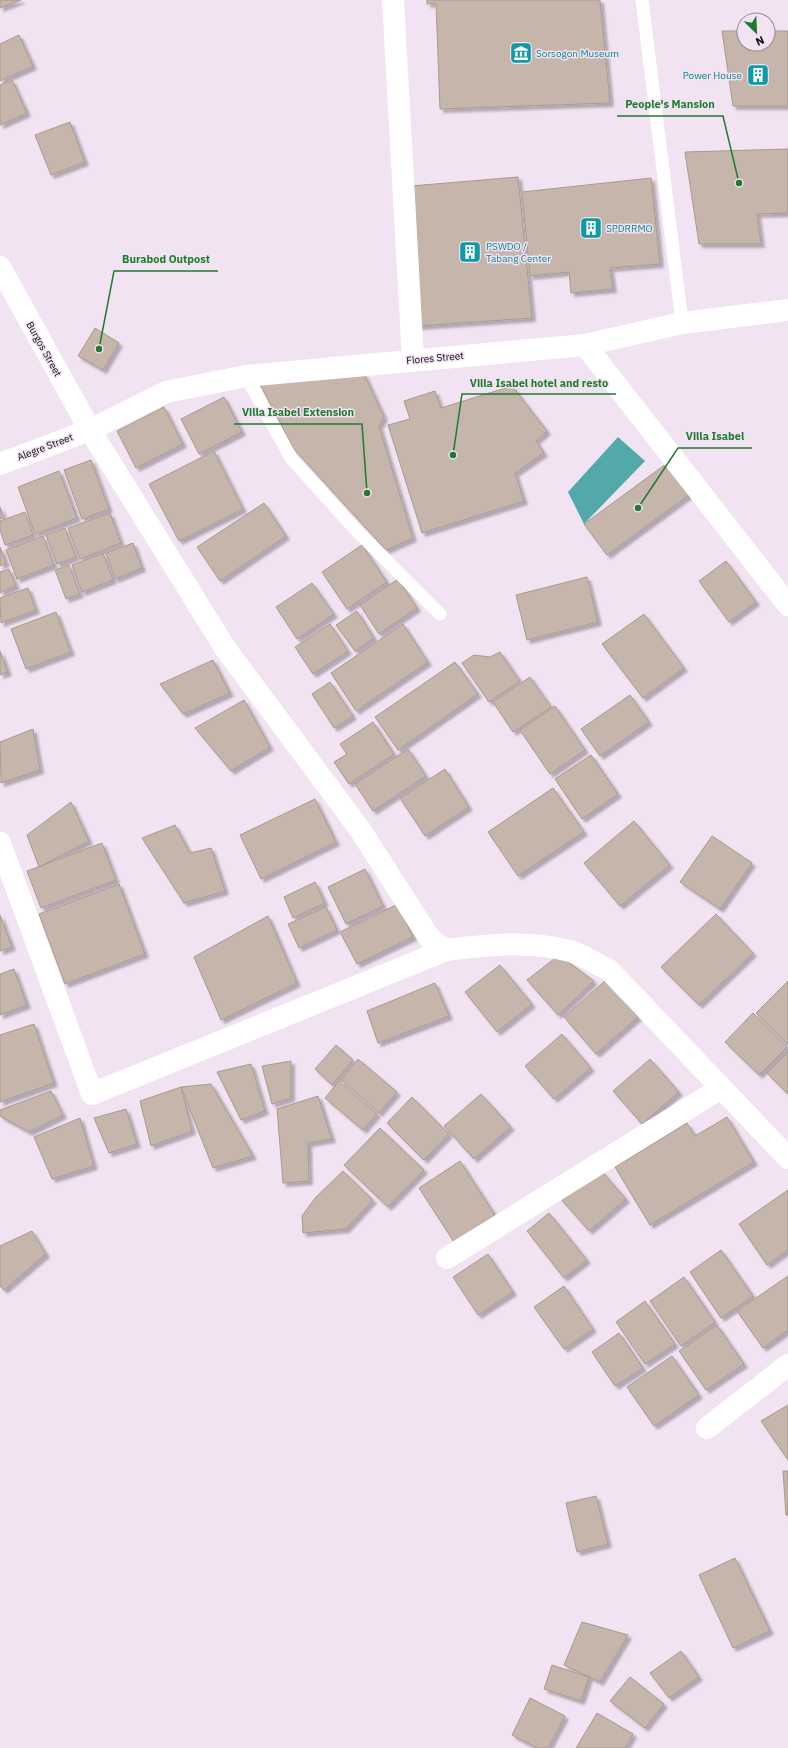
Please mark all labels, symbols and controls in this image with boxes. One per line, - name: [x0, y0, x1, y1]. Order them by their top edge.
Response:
- north arrow: [736, 12, 776, 52]
- text: N: [754, 33, 767, 49]
- museum icon: Sorsogon Museum: [508, 40, 534, 66]
- place label: Sorsogon Museum: [536, 47, 619, 60]
- building icon: Power House: [745, 62, 771, 88]
- place label: Power House: [683, 69, 742, 82]
- callout: People's Mansion: [617, 93, 723, 116]
- text: People's Mansion: [625, 97, 715, 111]
- building icon: SPDRRMO: [578, 215, 604, 241]
- place label: SPDRRMO: [606, 222, 653, 235]
- building icon: PSWDO / Tabang Center: [457, 239, 483, 265]
- place label: PSWDO / Tabang Center: [486, 240, 551, 265]
- callout: Burabod Outpost: [114, 248, 218, 271]
- text: Burabod Outpost: [122, 252, 210, 266]
- street label: Burgos Street: [23, 319, 65, 379]
- street label: Flores Street: [406, 349, 465, 367]
- callout: Villa Isabel hotel and resto: [462, 371, 616, 394]
- text: Villa Isabel hotel and resto: [470, 376, 608, 390]
- callout: Villa Isabel Extension: [234, 401, 362, 424]
- text: Villa Isabel Extension: [242, 405, 354, 419]
- callout: Villa Isabel: [678, 425, 752, 448]
- text: Villa Isabel: [686, 429, 745, 443]
- street label: Alegre Street: [15, 430, 75, 464]

